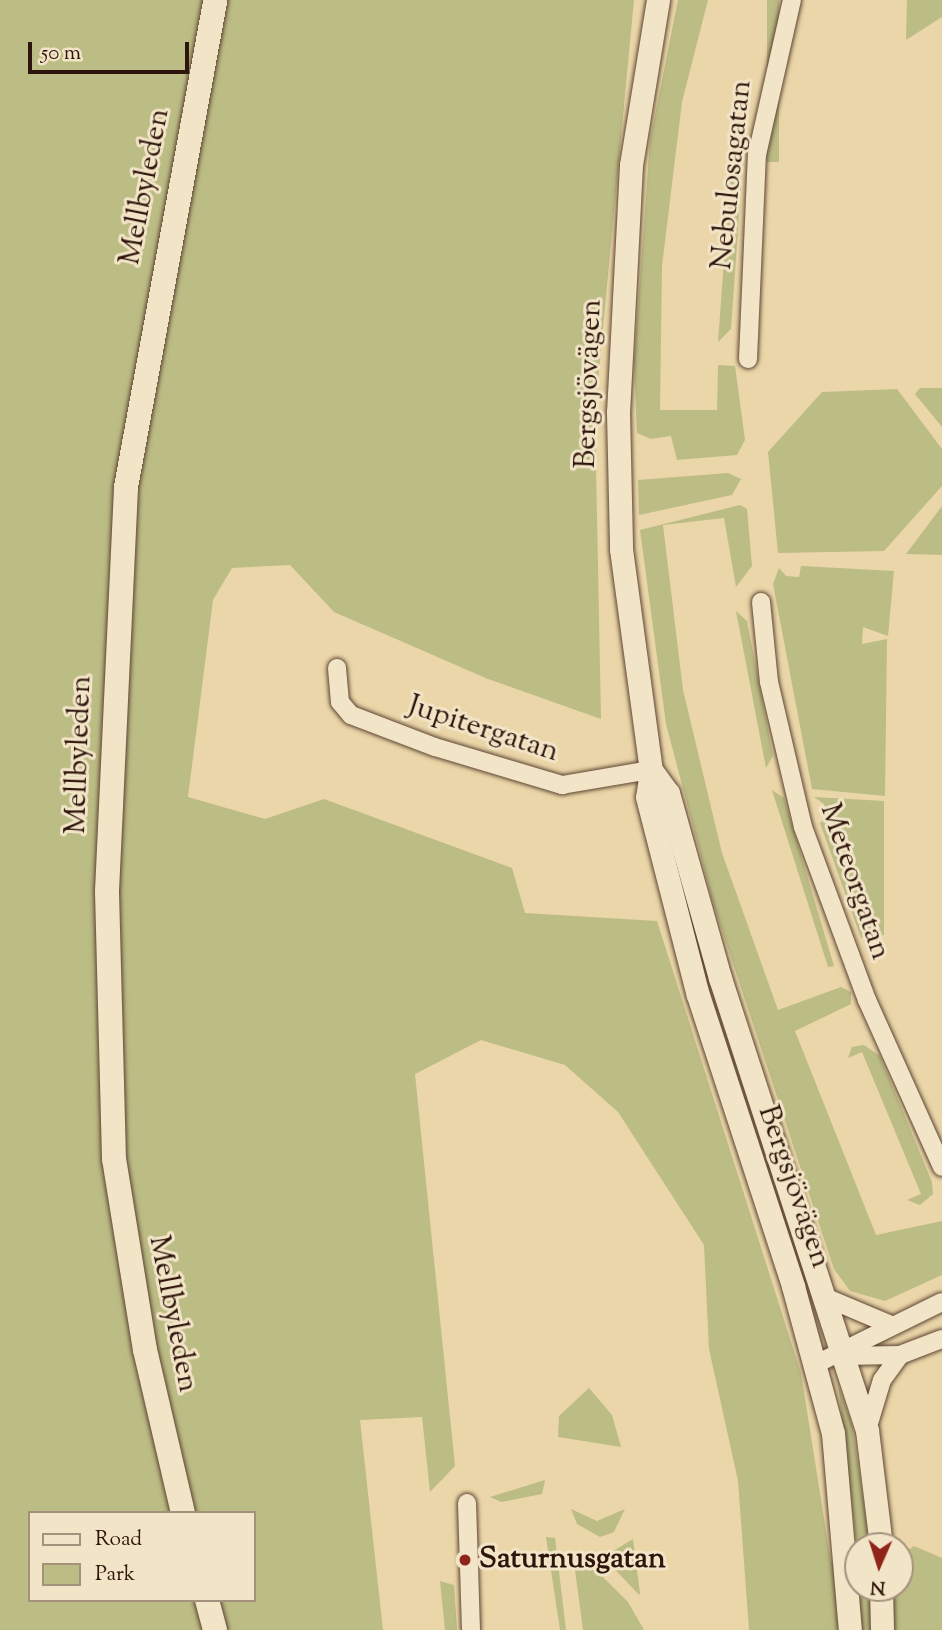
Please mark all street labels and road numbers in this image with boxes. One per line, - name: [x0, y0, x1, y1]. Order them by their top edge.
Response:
- street label: Nebulosagatan: [705, 78, 761, 272]
- street label: Mellbyleden: [113, 106, 179, 268]
- street label: Bergsjövägen: [569, 299, 611, 469]
- street label: Mellbyleden: [59, 675, 101, 835]
- street label: Jupitergatan: [403, 689, 563, 771]
- street label: Meteorgatan: [810, 799, 898, 965]
- street label: Bergsjövägen: [748, 1101, 838, 1273]
- street label: Mellbyleden: [139, 1233, 205, 1395]

